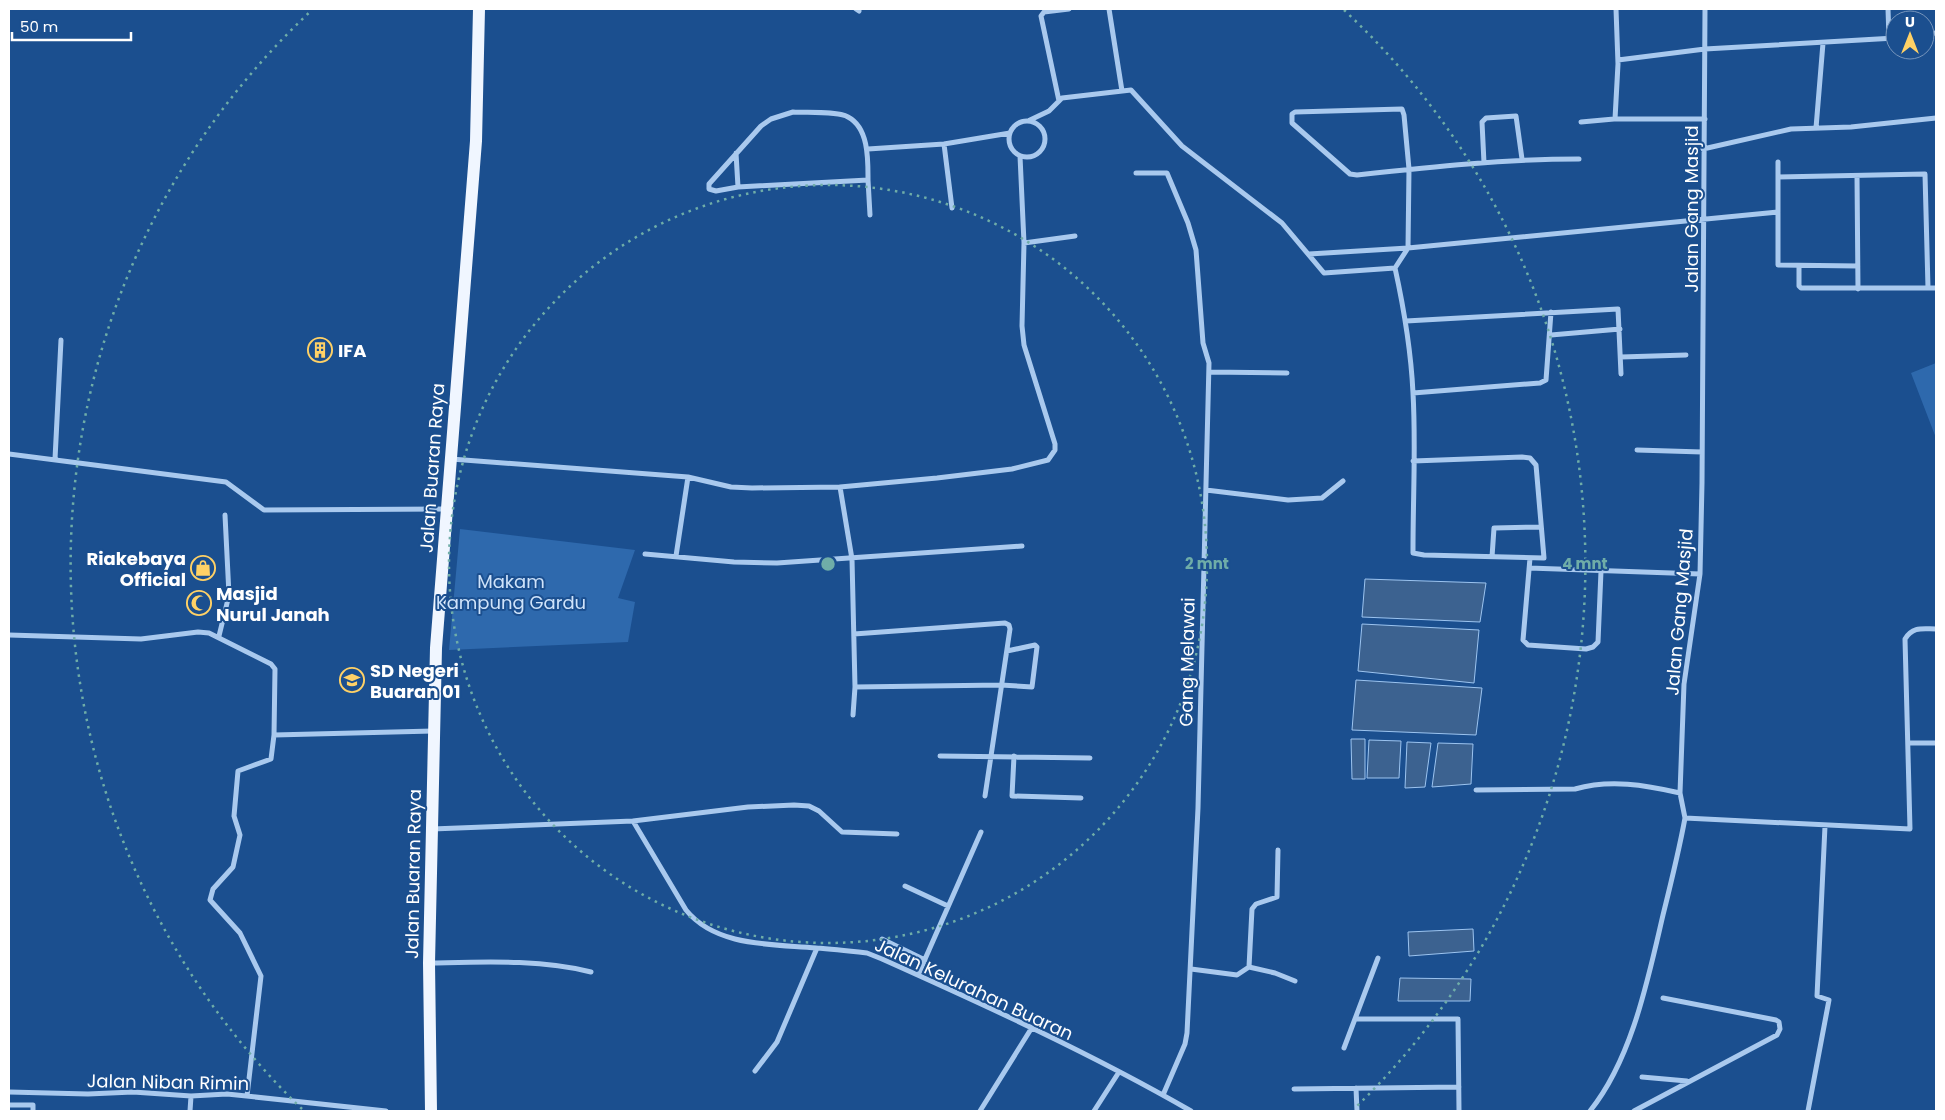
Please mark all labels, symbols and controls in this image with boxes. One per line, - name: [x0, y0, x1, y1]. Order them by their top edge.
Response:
- scale bar: [12, 10, 131, 42]
- north arrow: [1885, 10, 1935, 60]
- text: U: [1905, 12, 1915, 32]
- text: 50 m: [20, 16, 58, 37]
- street label: Jalan Gang Masjid: [1679, 125, 1704, 293]
- building icon: IFA: [307, 337, 333, 363]
- place label: IFA: [338, 338, 366, 363]
- street label: Jalan Buaran Raya: [414, 382, 450, 554]
- street label: Jalan Gang Masjid: [1659, 528, 1699, 696]
- place label: Riakebaya Official: [86, 546, 186, 592]
- text: 2 mnt: [1185, 553, 1229, 574]
- text: 4 mnt: [1562, 553, 1608, 574]
- shop icon: Riakebaya Official: [190, 555, 216, 581]
- centre of rings: [819, 555, 837, 573]
- park label: Makam Kampung Gardu: [436, 569, 586, 615]
- place label: Masjid Nurul Janah: [216, 581, 330, 627]
- mosque icon: Masjid Nurul Janah: [186, 590, 212, 616]
- street label: Gang Melawai: [1173, 597, 1201, 727]
- place label: SD Negeri Buaran 01: [370, 658, 461, 704]
- school or university icon: SD Negeri Buaran 01: [339, 667, 365, 693]
- street label: Jalan Buaran Raya: [399, 789, 427, 959]
- street label: Jalan Kelurahan Buaran: [871, 932, 1077, 1046]
- street label: Jalan Niban Rimin: [87, 1068, 249, 1096]

